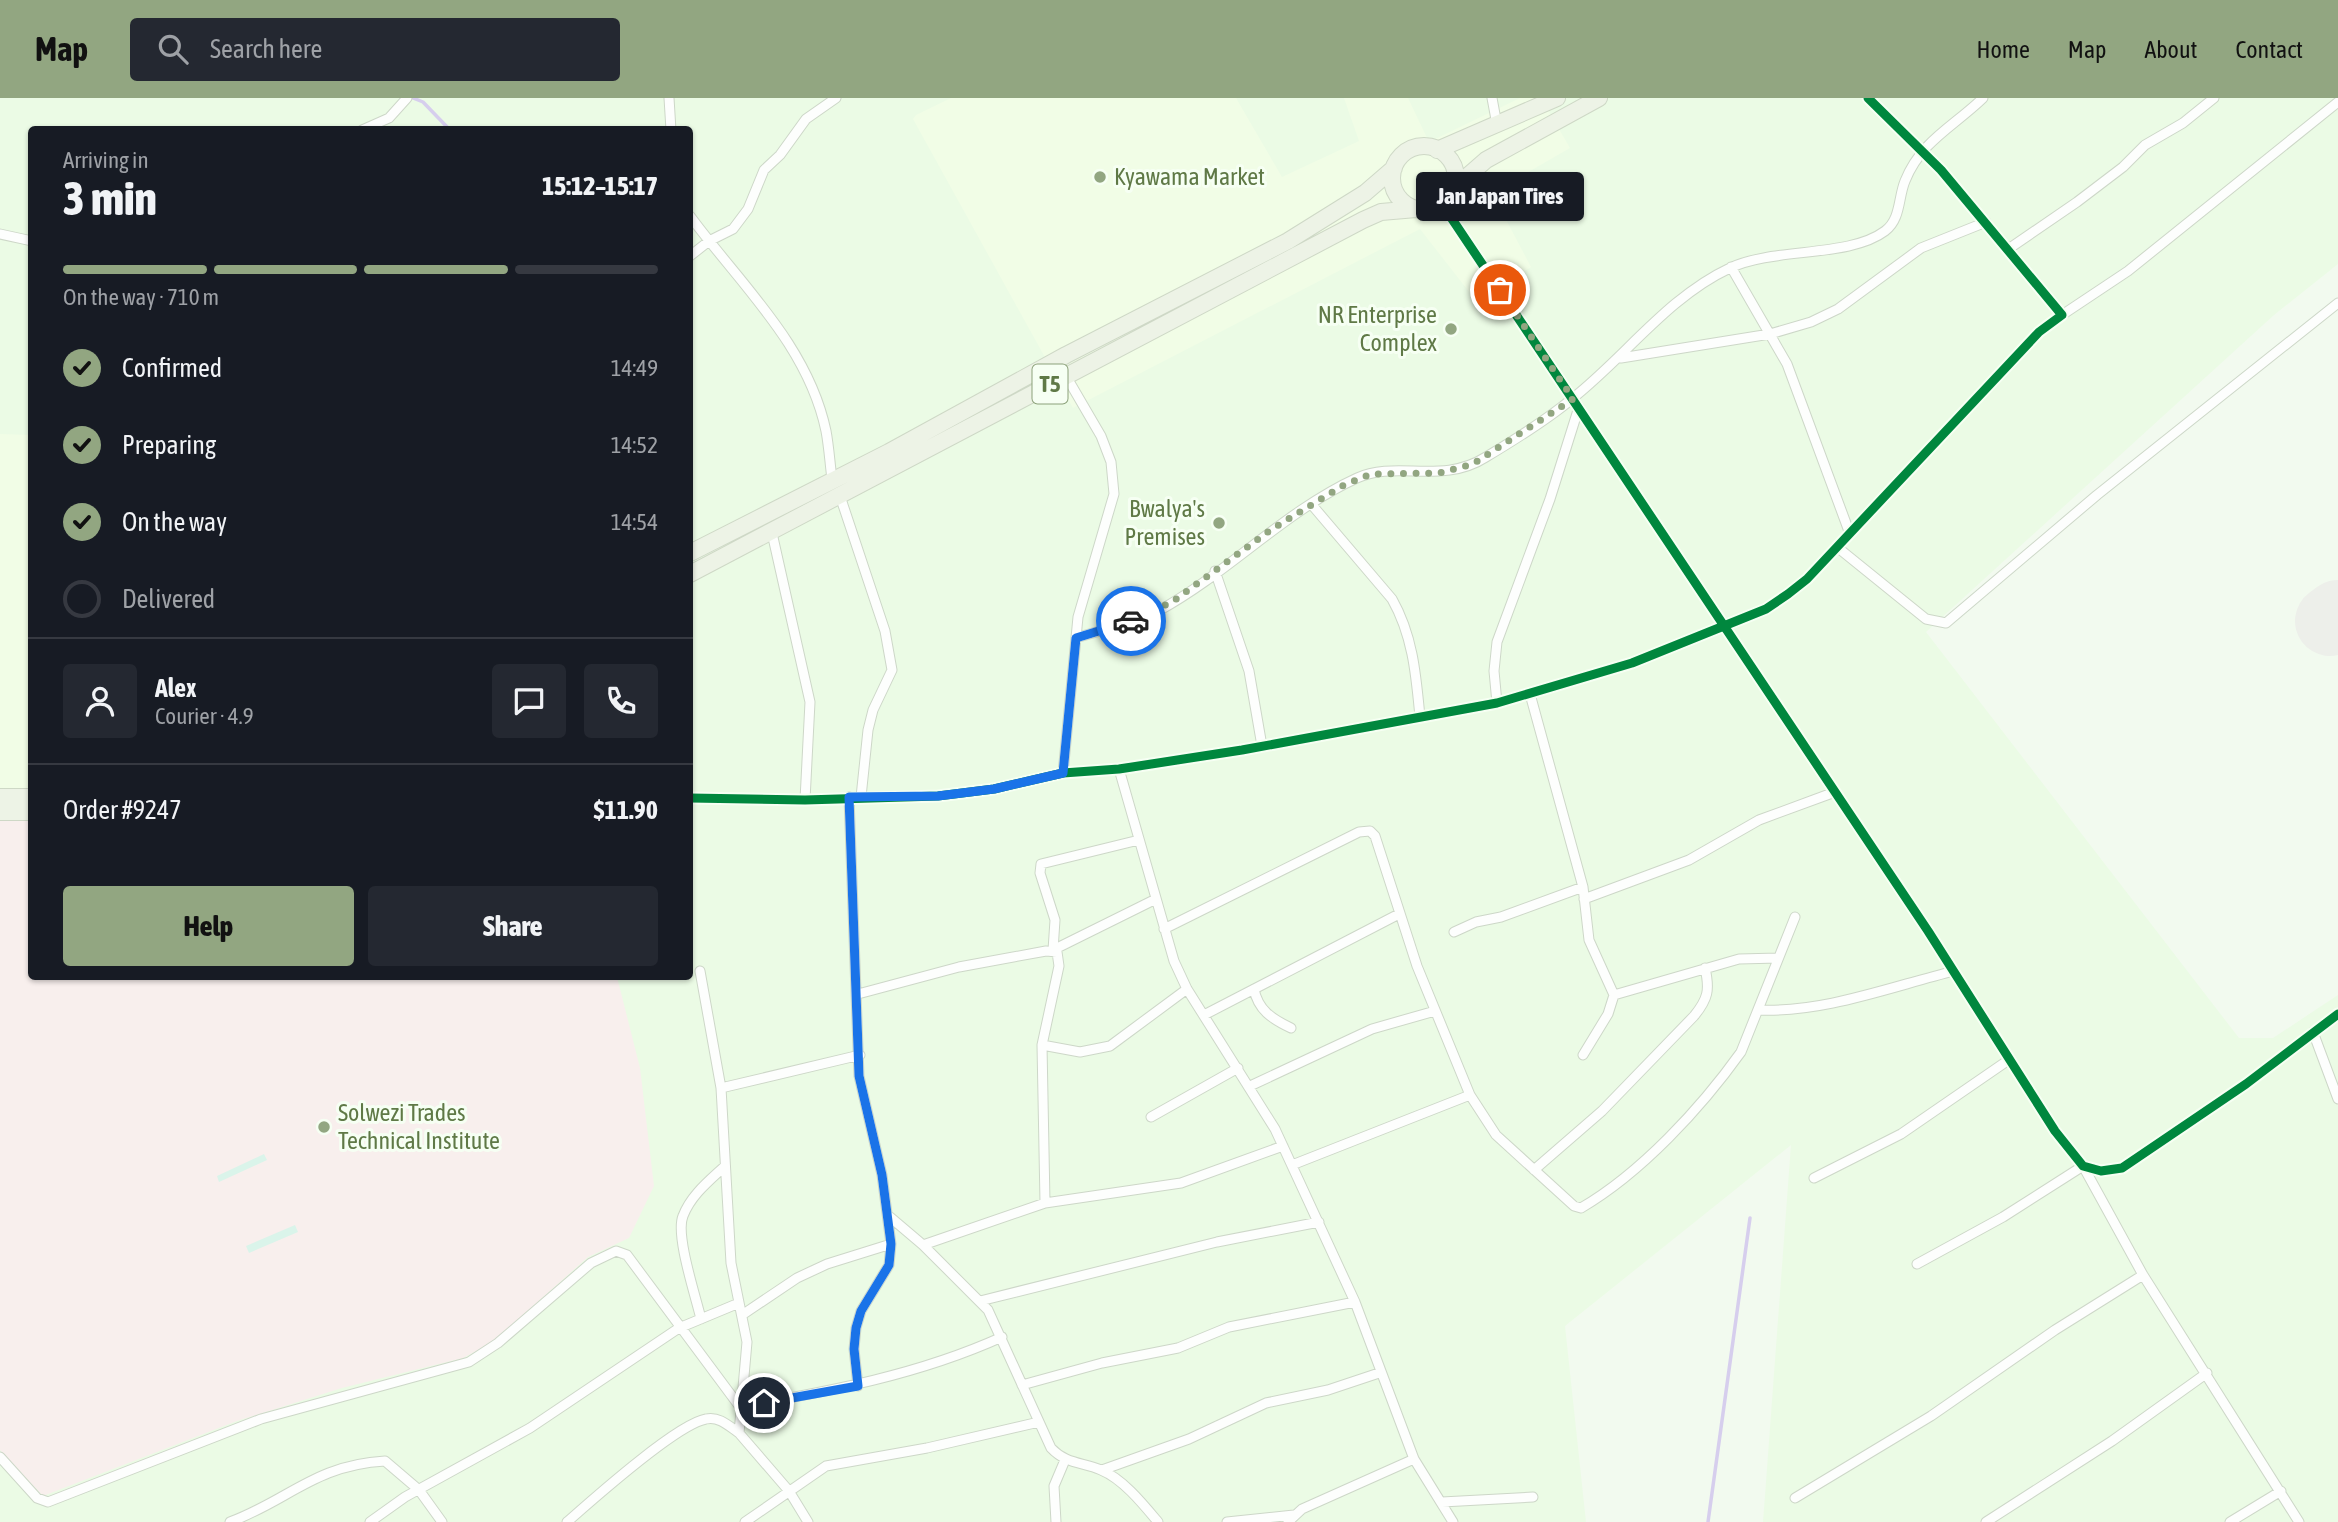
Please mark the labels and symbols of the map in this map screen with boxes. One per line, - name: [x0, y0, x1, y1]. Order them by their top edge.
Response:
- place label: Kyawama Market: [1114, 163, 1265, 190]
- marker: Kyawama Market: [1092, 169, 1108, 185]
- callout: Jan Japan Tires: [1416, 171, 1584, 220]
- pin: [1470, 260, 1530, 320]
- place label: NR Enterprise Complex: [1318, 301, 1437, 356]
- marker: NR Enterprise Complex: [1443, 321, 1459, 337]
- road number: T5: [1032, 364, 1068, 404]
- place label: Bwalya's Premises: [1125, 495, 1205, 550]
- marker: Bwalya's Premises: [1211, 515, 1227, 531]
- courier: [1096, 586, 1166, 656]
- place label: Solwezi Trades Technical Institute: [338, 1099, 500, 1154]
- marker: Solwezi Trades Technical Institute: [316, 1119, 332, 1135]
- pin: [734, 1373, 794, 1433]

